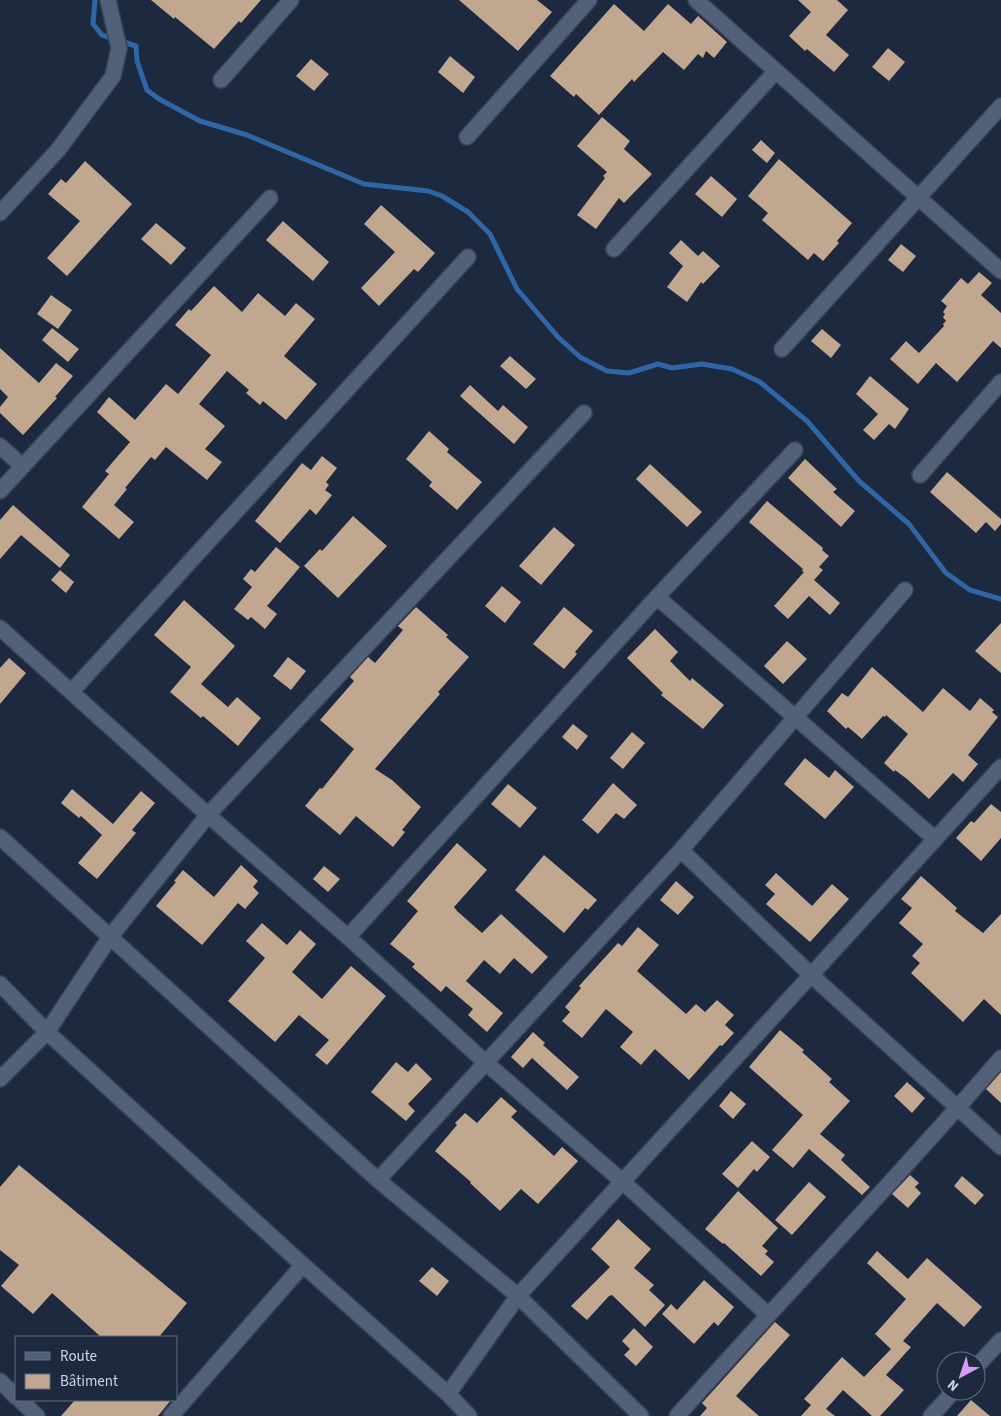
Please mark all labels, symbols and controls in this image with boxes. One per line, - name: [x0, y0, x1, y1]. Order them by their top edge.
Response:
- legend: [15, 1336, 178, 1401]
- text: Route: [60, 1346, 97, 1367]
- north arrow: [936, 1351, 986, 1401]
- text: Bâtiment: [60, 1371, 118, 1392]
- text: N: [943, 1375, 963, 1396]

